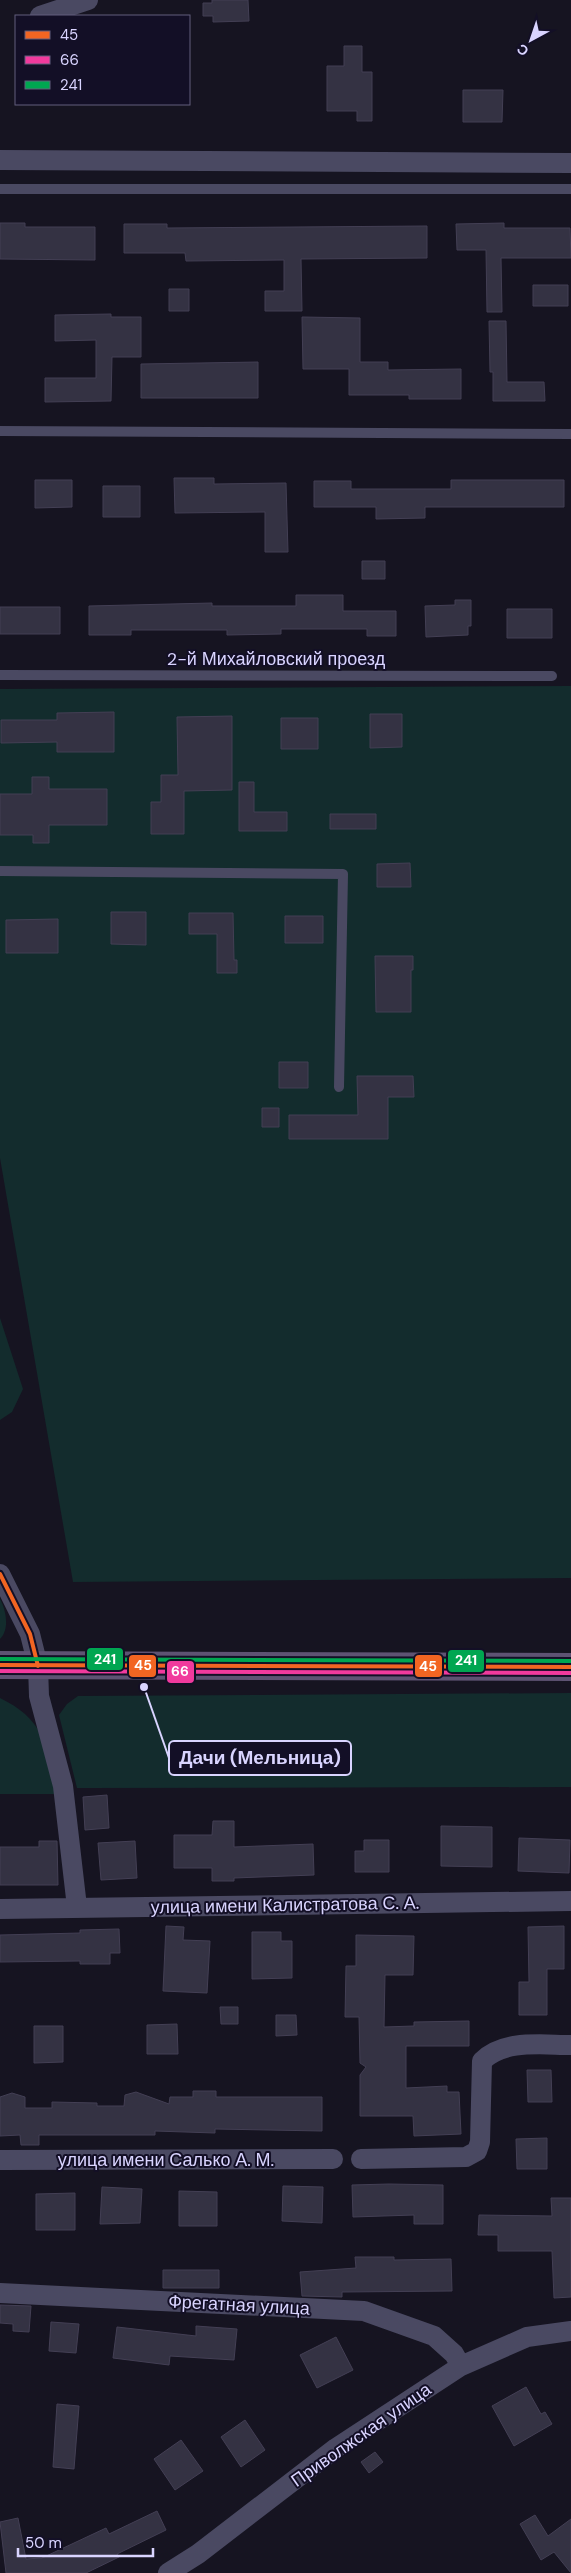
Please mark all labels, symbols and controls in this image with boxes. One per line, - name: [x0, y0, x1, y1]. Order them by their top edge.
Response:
- legend: [15, 15, 190, 105]
- north arrow: [506, 15, 556, 65]
- text: 45: [60, 25, 78, 45]
- text: С: [513, 40, 532, 60]
- text: 66: [60, 50, 79, 70]
- text: 241: [60, 75, 82, 95]
- street label: 2-й Михайловский проезд: [167, 647, 386, 671]
- line badge: 241: [86, 1647, 124, 1671]
- line badge: 241: [447, 1649, 485, 1673]
- text: 241: [94, 1650, 116, 1668]
- text: 241: [455, 1651, 477, 1669]
- line badge: 45: [128, 1654, 157, 1678]
- line badge: 45: [414, 1654, 443, 1678]
- text: 45: [134, 1656, 152, 1674]
- text: 45: [419, 1657, 437, 1675]
- line badge: 66: [166, 1660, 195, 1684]
- text: 66: [171, 1662, 189, 1680]
- callout: Дачи (Мельница): [169, 1741, 351, 1775]
- text: Дачи (Мельница): [179, 1745, 341, 1770]
- street label: улица имени Калистратова С. А.: [151, 1891, 419, 1919]
- street label: улица имени Салько А. М.: [58, 2148, 274, 2172]
- street label: Фрегатная улица: [168, 2289, 311, 2321]
- street label: Приволжская улица: [286, 2377, 437, 2492]
- scale bar: [18, 2526, 152, 2558]
- text: 50 m: [25, 2533, 62, 2553]

